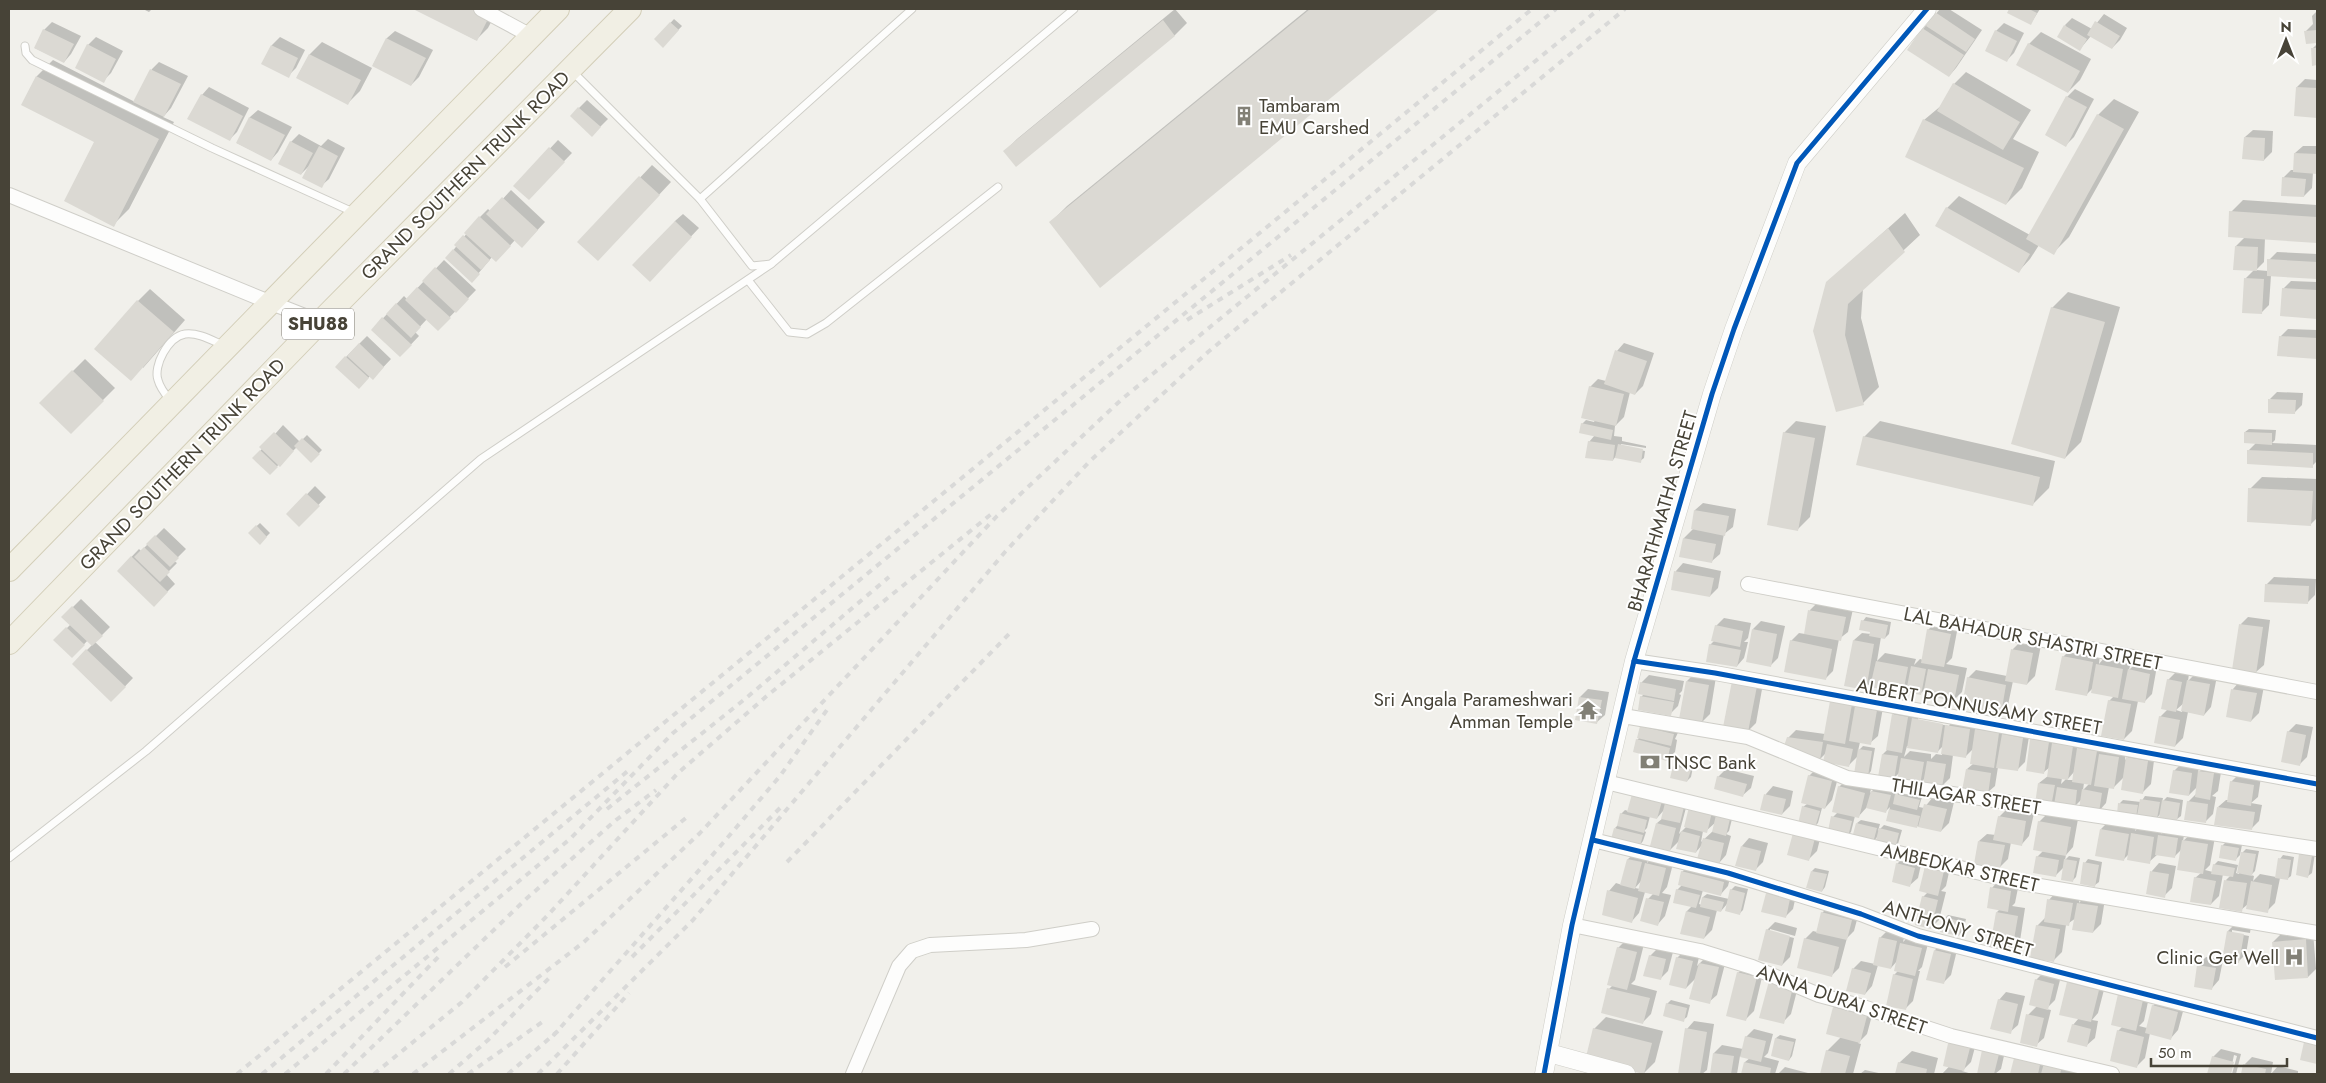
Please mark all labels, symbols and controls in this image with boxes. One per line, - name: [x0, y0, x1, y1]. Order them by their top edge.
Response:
- north arrow: [2261, 15, 2311, 65]
- text: N: [2280, 17, 2292, 37]
- street label: GRAND SOUTHERN TRUNK ROAD: [355, 65, 576, 286]
- place label: Tambaram EMU Carshed: [1259, 92, 1369, 141]
- building icon: Tambaram EMU Carshed: [1233, 105, 1255, 127]
- road number: SHU88: [282, 308, 354, 339]
- street label: GRAND SOUTHERN TRUNK ROAD: [73, 352, 291, 576]
- street label: BHARATHMATHA STREET: [1621, 407, 1704, 615]
- street label: LAL BAHADUR SHASTRI STREET: [1902, 600, 2164, 677]
- street label: ALBERT PONNUSAMY STREET: [1854, 672, 2104, 741]
- place label: Sri Angala Parameshwari Amman Temple: [1373, 686, 1573, 735]
- temple icon: Sri Angala Parameshwari Amman Temple: [1577, 699, 1599, 721]
- place label: TNSC Bank: [1665, 749, 1756, 776]
- bank icon: TNSC Bank: [1639, 751, 1661, 773]
- street label: THILAGAR STREET: [1889, 771, 2043, 822]
- street label: AMBEDKAR STREET: [1878, 836, 2042, 899]
- street label: ANTHONY STREET: [1880, 893, 2036, 964]
- place label: Clinic Get Well: [2156, 944, 2279, 971]
- hospital icon: Clinic Get Well: [2283, 946, 2305, 968]
- street label: ANNA DURAI STREET: [1753, 958, 1931, 1041]
- scale bar: [2151, 1036, 2287, 1068]
- text: 50 m: [2158, 1042, 2192, 1064]

